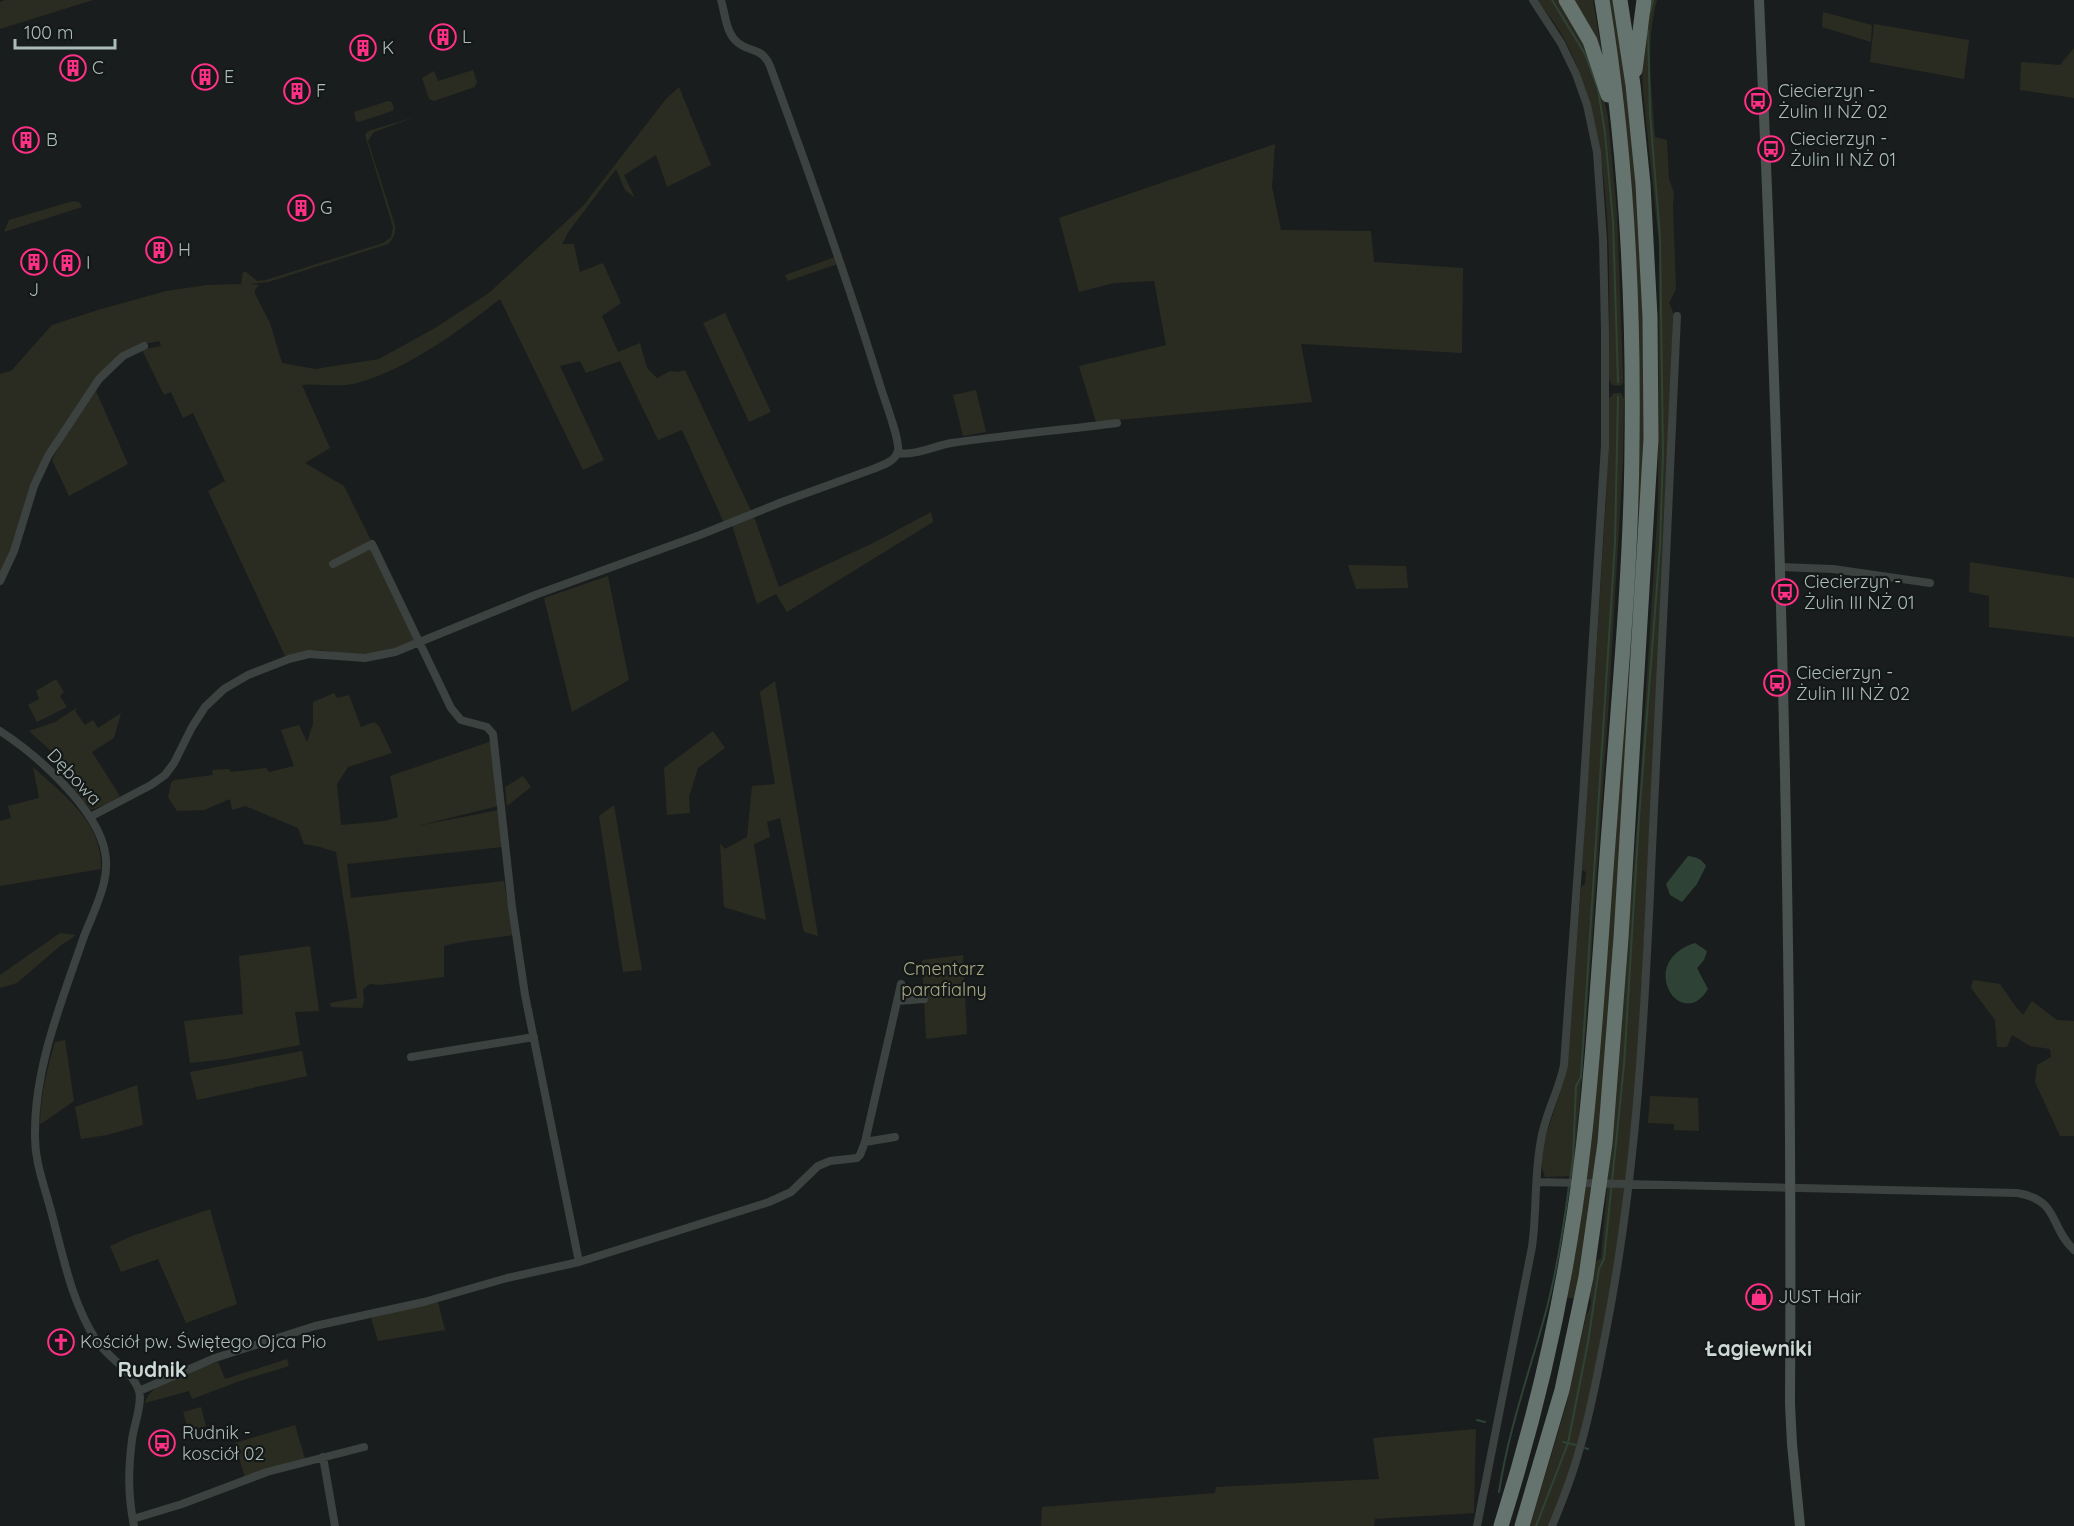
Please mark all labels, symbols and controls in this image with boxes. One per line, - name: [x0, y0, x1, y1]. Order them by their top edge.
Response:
- scale bar: [15, 12, 116, 50]
- text: 100 m: [24, 21, 73, 44]
- building icon: L: [428, 22, 458, 52]
- place label: L: [462, 25, 472, 48]
- building icon: K: [348, 33, 378, 63]
- place label: K: [382, 36, 394, 59]
- building icon: C: [58, 53, 88, 83]
- place label: C: [92, 56, 104, 79]
- building icon: E: [190, 62, 220, 92]
- place label: E: [224, 65, 234, 88]
- building icon: F: [282, 76, 312, 106]
- place label: F: [316, 79, 326, 102]
- place label: Ciecierzyn - Żulin II NŻ 02: [1778, 79, 1887, 123]
- bus stop icon: Ciecierzyn - Żulin II NŻ 02: [1743, 86, 1773, 116]
- building icon: B: [11, 125, 41, 155]
- place label: Ciecierzyn - Żulin II NŻ 01: [1790, 127, 1896, 171]
- place label: B: [46, 128, 58, 151]
- bus stop icon: Ciecierzyn - Żulin II NŻ 01: [1756, 134, 1786, 164]
- building icon: G: [286, 193, 316, 223]
- place label: G: [320, 196, 333, 219]
- building icon: H: [144, 235, 174, 265]
- place label: H: [178, 238, 191, 261]
- building icon: J: [19, 247, 49, 277]
- building icon: I: [52, 248, 82, 278]
- place label: I: [86, 251, 91, 274]
- place label: J: [29, 278, 39, 301]
- place label: Ciecierzyn - Żulin III NŻ 01: [1804, 570, 1915, 614]
- bus stop icon: Ciecierzyn - Żulin III NŻ 01: [1770, 577, 1800, 607]
- place label: Ciecierzyn - Żulin III NŻ 02: [1796, 661, 1910, 705]
- bus stop icon: Ciecierzyn - Żulin III NŻ 02: [1762, 668, 1792, 698]
- street label: Dębowa: [42, 743, 106, 810]
- park label: Cmentarz parafialny: [901, 957, 987, 1001]
- shop icon: JUST Hair: [1744, 1282, 1774, 1312]
- place label: JUST Hair: [1778, 1285, 1862, 1308]
- church icon: Kościół pw. Świętego Ojca Pio: [46, 1327, 76, 1357]
- place label: Kościół pw. Świętego Ojca Pio: [80, 1330, 327, 1353]
- district label: Łagiewniki: [1704, 1335, 1812, 1361]
- district label: Rudnik: [117, 1356, 187, 1382]
- place label: Rudnik - kosciół 02: [182, 1421, 264, 1465]
- bus stop icon: Rudnik - kosciół 02: [147, 1428, 177, 1458]

